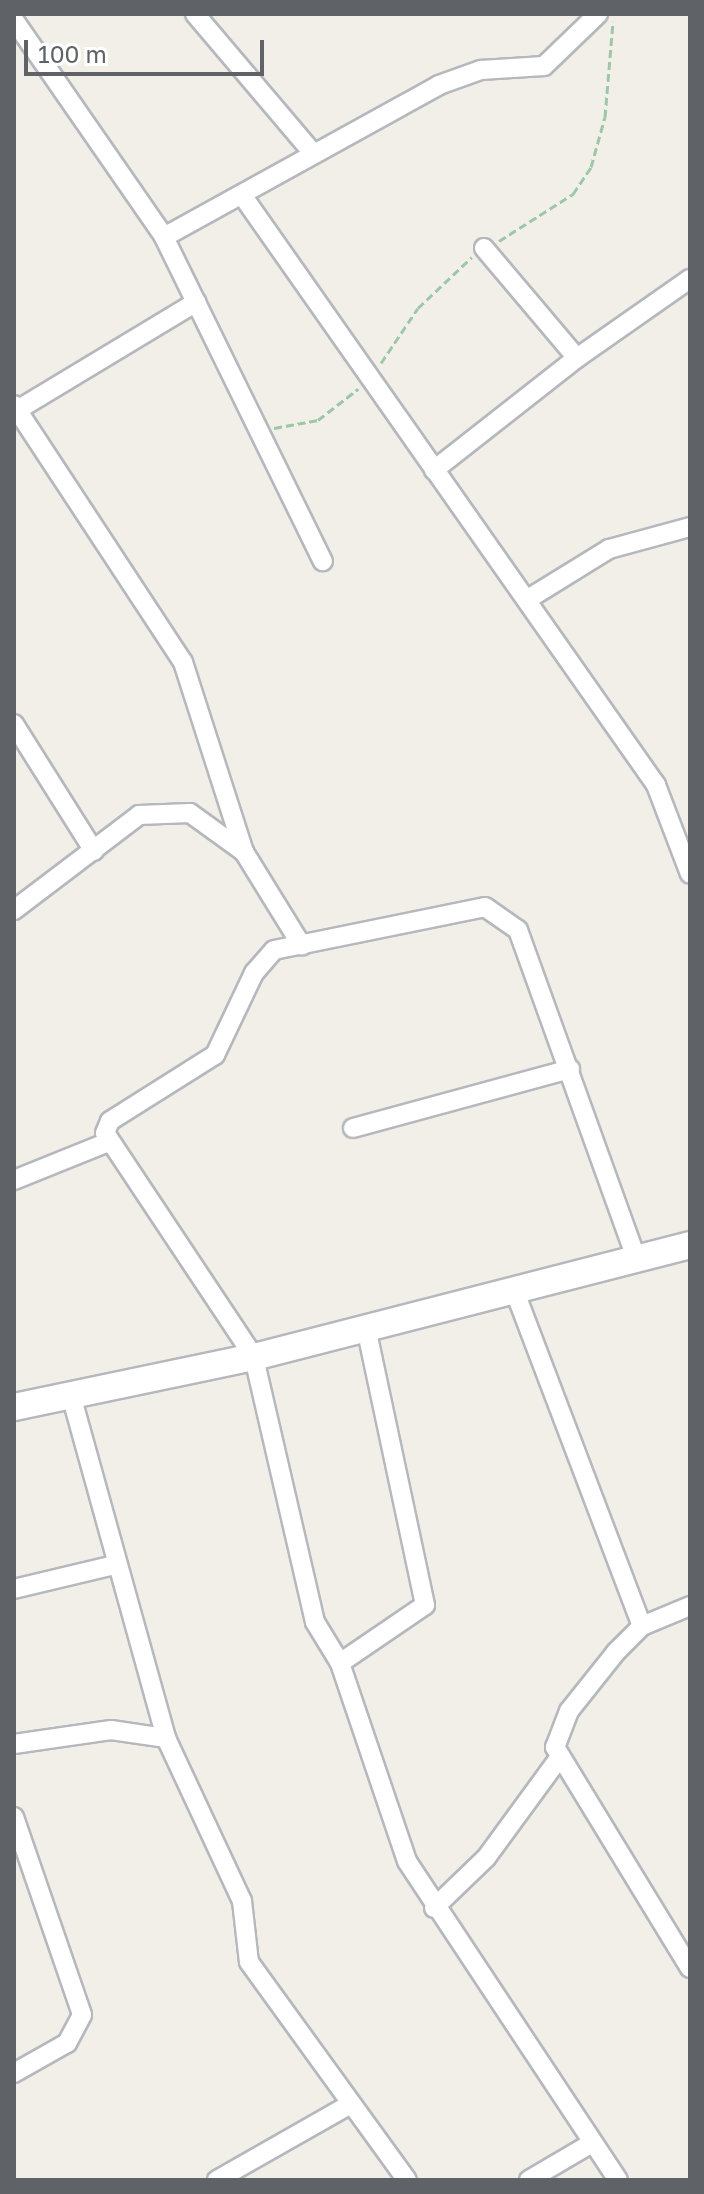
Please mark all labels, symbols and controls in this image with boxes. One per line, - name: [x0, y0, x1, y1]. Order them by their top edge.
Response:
- scale bar: [28, 24, 268, 74]
- text: 100 m: [38, 39, 107, 68]

